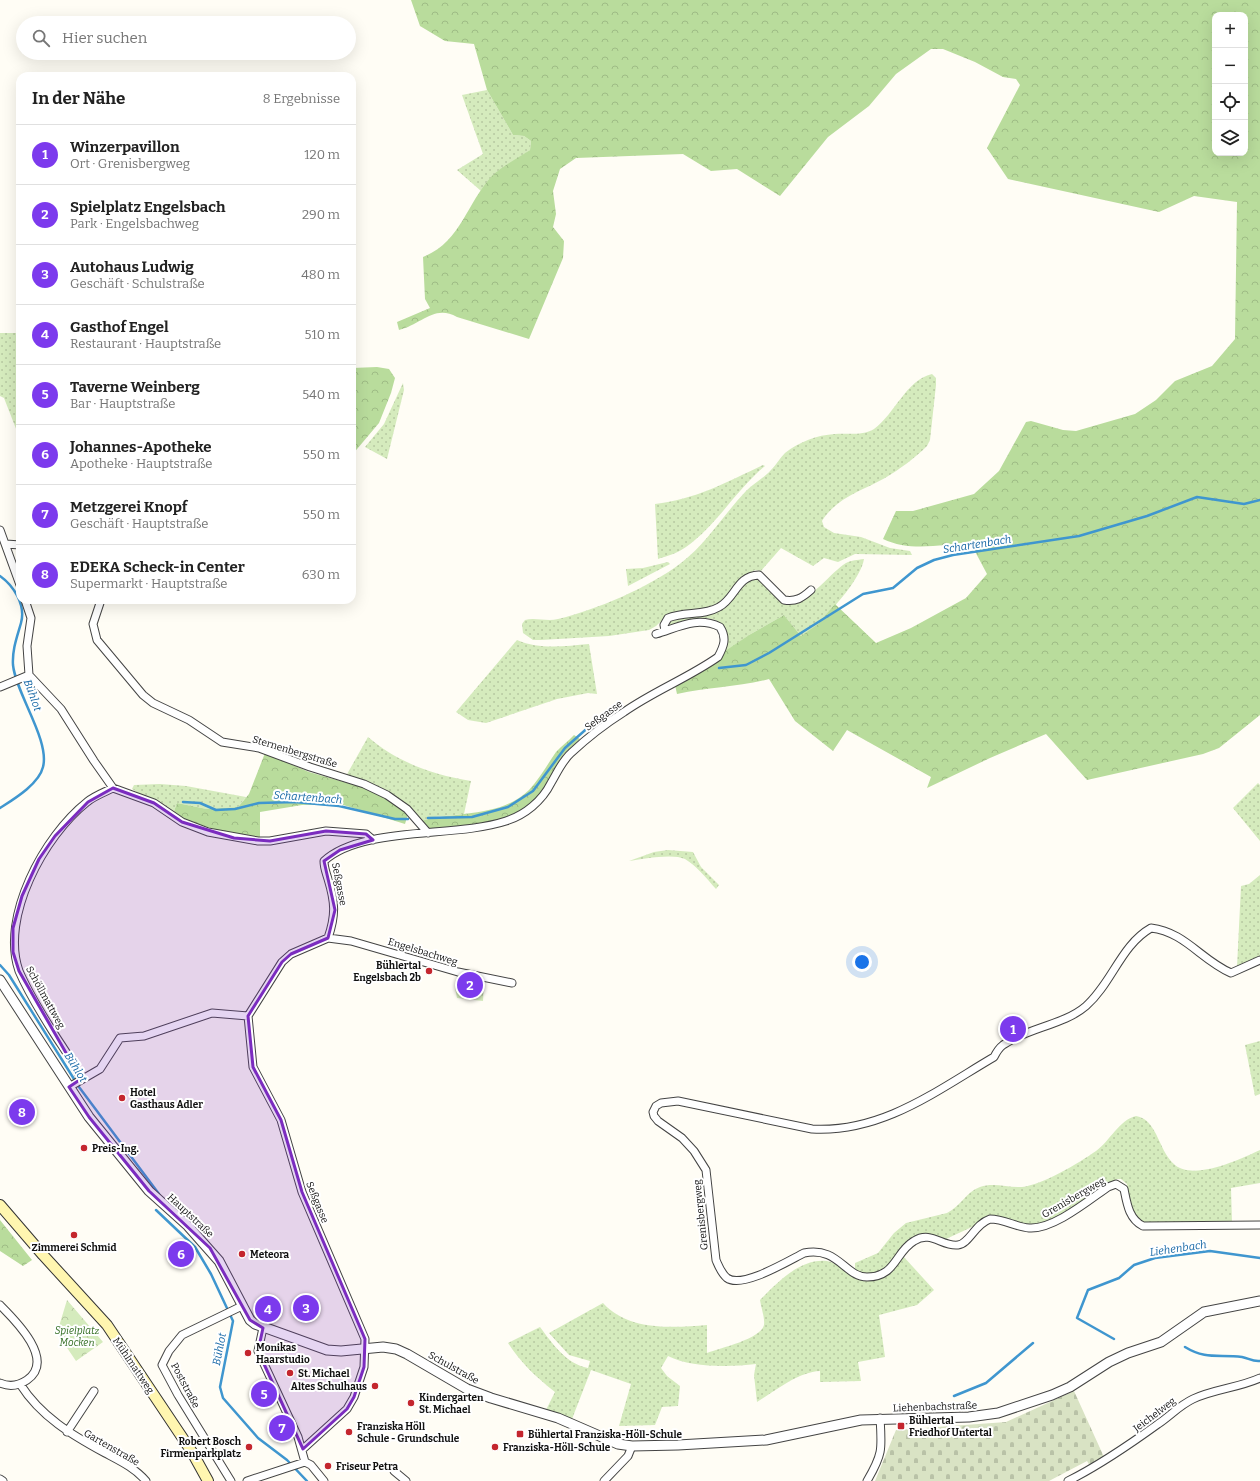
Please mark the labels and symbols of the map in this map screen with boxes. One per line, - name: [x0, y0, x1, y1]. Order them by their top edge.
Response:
- water label: Schartenbach: [942, 533, 1012, 556]
- water label: Bühlot: [21, 677, 44, 713]
- street label: Seßgasse: [582, 698, 625, 733]
- street label: Sternenbergstraße: [251, 733, 339, 771]
- water label: Schartenbach: [273, 789, 343, 806]
- street label: Seßgasse: [329, 862, 349, 907]
- street label: Engelsbachweg: [386, 936, 459, 968]
- your location: [852, 952, 872, 972]
- place label: Bühlertal Engelsbach 2b: [353, 960, 421, 984]
- street label: Schöllmattweg: [23, 964, 67, 1031]
- marker: Bühlertal Engelsbach 2b: [424, 966, 434, 976]
- pin: 2: [457, 970, 483, 1000]
- pin: 1: [1000, 1014, 1026, 1044]
- water label: Bühlot: [61, 1050, 90, 1085]
- place label: Hotel Gasthaus Adler: [130, 1087, 203, 1111]
- marker: Hotel Gasthaus Adler: [117, 1093, 127, 1103]
- pin: 8: [9, 1097, 35, 1127]
- marker: Preis-Ing.: [79, 1143, 89, 1153]
- place label: Preis-Ing.: [92, 1143, 139, 1155]
- street label: Grenisbergweg: [1040, 1175, 1108, 1221]
- street label: Grenisbergweg: [691, 1179, 711, 1251]
- street label: Seßgasse: [303, 1180, 331, 1225]
- street label: Hauptstraße: [165, 1191, 216, 1240]
- marker: Zimmerei Schmid: [69, 1230, 79, 1240]
- water label: Liehenbach: [1149, 1238, 1207, 1259]
- pin: 6: [168, 1239, 194, 1269]
- place label: Zimmerei Schmid: [31, 1242, 117, 1254]
- marker: Meteora: [237, 1249, 247, 1259]
- place label: Meteora: [250, 1249, 290, 1261]
- pin: 3: [293, 1293, 319, 1323]
- pin: 4: [255, 1294, 281, 1324]
- park label: Spielplatz Mocken: [55, 1325, 100, 1349]
- water label: Bühlot: [210, 1332, 229, 1367]
- street label: Mühlmattweg: [110, 1335, 157, 1396]
- place label: Monikas Haarstudio: [256, 1342, 310, 1366]
- marker: Monikas Haarstudio: [243, 1348, 253, 1358]
- street label: Schulstraße: [426, 1349, 481, 1387]
- street label: Poststraße: [168, 1361, 202, 1410]
- marker: St. Michael: [285, 1368, 295, 1378]
- place label: St. Michael: [298, 1368, 350, 1380]
- pin: 5: [251, 1379, 277, 1409]
- place label: Altes Schulhaus: [291, 1381, 367, 1393]
- marker: Altes Schulhaus: [370, 1381, 380, 1391]
- place label: Kindergarten St. Michael: [419, 1392, 484, 1416]
- street label: Jeichelweg: [1130, 1395, 1178, 1435]
- marker: Kindergarten St. Michael: [406, 1398, 416, 1408]
- street label: Liehenbachstraße: [893, 1400, 977, 1414]
- pin: 7: [269, 1413, 295, 1443]
- place label: Bühlertal Friedhof Untertal: [909, 1415, 992, 1439]
- place label: Franziska Höll Schule - Grundschule: [357, 1421, 460, 1445]
- marker: Bühlertal Friedhof Untertal: [896, 1421, 906, 1431]
- street label: Gartenstraße: [82, 1427, 141, 1469]
- marker: Franziska Höll Schule - Grundschule: [344, 1427, 354, 1437]
- marker: Bühlertal Franziska-Höll-Schule: [515, 1429, 525, 1439]
- place label: Bühlertal Franziska-Höll-Schule: [528, 1429, 683, 1441]
- place label: Robert Bosch Firmenparkplatz: [160, 1436, 242, 1460]
- marker: Robert Bosch Firmenparkplatz: [244, 1442, 254, 1452]
- marker: Franziska-Höll-Schule: [490, 1442, 500, 1452]
- place label: Franziska-Höll-Schule: [503, 1442, 611, 1454]
- marker: Friseur Petra: [323, 1461, 333, 1471]
- place label: Friseur Petra: [336, 1461, 398, 1473]

